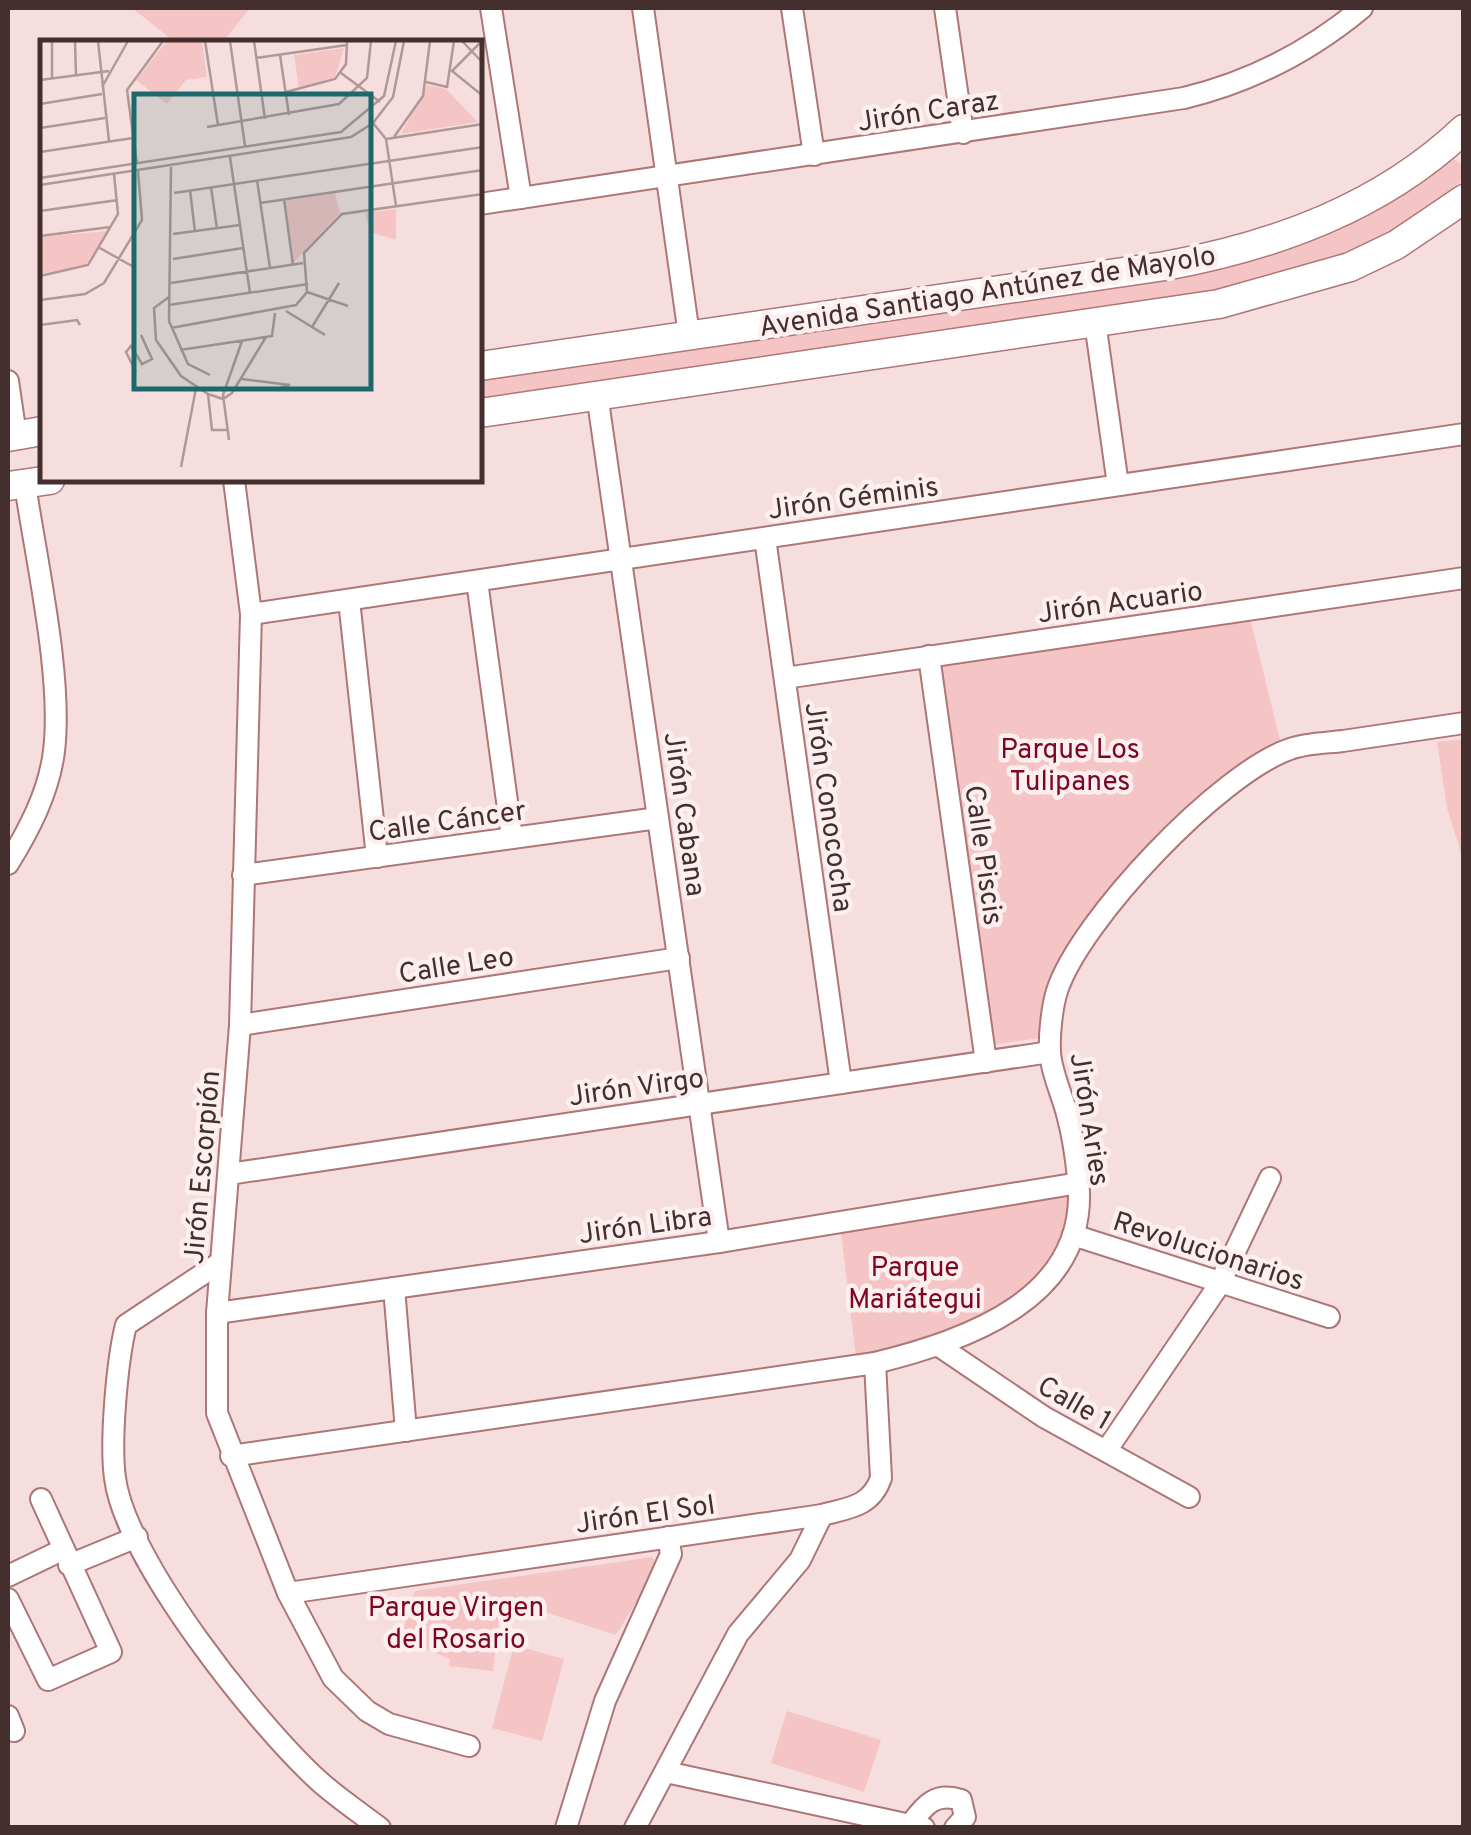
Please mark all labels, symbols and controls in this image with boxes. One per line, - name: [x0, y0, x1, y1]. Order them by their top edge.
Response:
- inset map: [40, 40, 482, 482]
- street label: Jirón Caraz: [855, 84, 1002, 142]
- street label: Avenida Santiago Antúnez de Mayolo: [757, 239, 1218, 347]
- street label: Jirón Géminis: [766, 470, 941, 530]
- street label: Jirón Acuario: [1036, 575, 1205, 633]
- street label: Jirón Conococha: [794, 700, 860, 915]
- street label: Jirón Cabana: [654, 730, 712, 899]
- park label: Parque Los Tulipanes: [1000, 733, 1140, 801]
- street label: Calle Piscis: [954, 783, 1010, 928]
- street label: Calle Cáncer: [366, 794, 529, 852]
- street label: Calle Leo: [396, 940, 517, 994]
- street label: Jirón Aries: [1060, 1050, 1116, 1189]
- street label: Jirón Virgo: [566, 1062, 706, 1116]
- street label: Jirón Escorpión: [178, 1069, 230, 1266]
- street label: Jirón Libra: [577, 1200, 714, 1254]
- street label: Revolucionarios: [1108, 1205, 1308, 1301]
- park label: Parque Mariátegui: [848, 1251, 982, 1319]
- street label: Calle 1: [1030, 1369, 1117, 1440]
- street label: Jirón El Sol: [573, 1488, 717, 1544]
- park label: Parque Virgen del Rosario: [368, 1591, 544, 1659]

